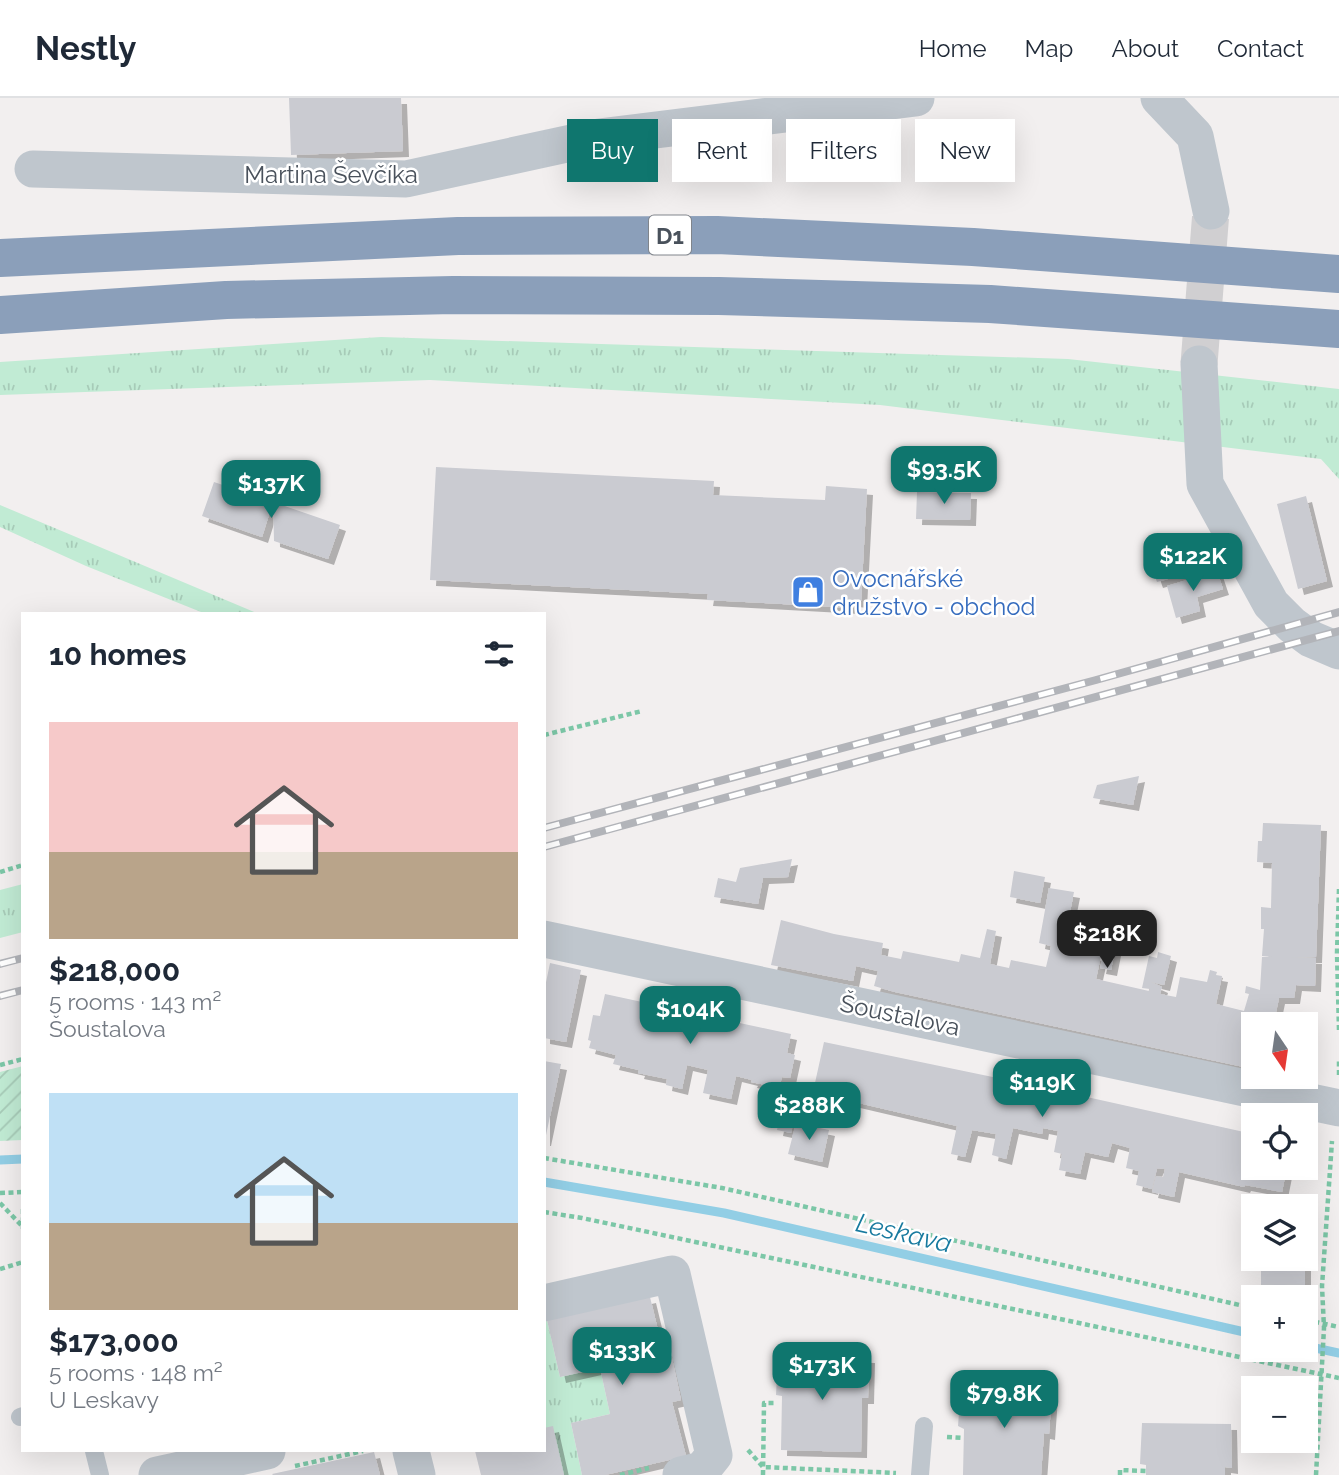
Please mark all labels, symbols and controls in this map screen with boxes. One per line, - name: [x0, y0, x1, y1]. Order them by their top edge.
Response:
- text: Nestly: [35, 29, 136, 68]
- text: Home: [919, 34, 987, 63]
- text: Map: [1025, 34, 1073, 63]
- text: About: [1111, 34, 1179, 63]
- text: Contact: [1217, 34, 1304, 63]
- chip: Buy: [567, 119, 658, 182]
- chip: Rent: [672, 119, 772, 182]
- chip: Filters: [786, 119, 901, 182]
- chip: New: [915, 119, 1015, 182]
- street label: Martina Ševčíka: [244, 159, 418, 189]
- road number: D1: [649, 216, 691, 254]
- pin: $93.5K: [887, 446, 1001, 506]
- text: $93.5K: [907, 455, 981, 482]
- pin: $137K: [222, 460, 320, 520]
- text: $137K: [237, 469, 305, 496]
- pin: $122K: [1144, 533, 1242, 593]
- text: $122K: [1159, 542, 1227, 569]
- place label: Ovocnářské družstvo - obchod: [832, 564, 1036, 621]
- shop icon: Ovocnářské družstvo - obchod: [789, 573, 827, 611]
- icon: filters: [480, 635, 518, 673]
- text: 10 homes: [49, 637, 186, 672]
- icon: home: [221, 767, 347, 893]
- pin: $218K: [1058, 910, 1156, 970]
- text: $218K: [1073, 919, 1141, 946]
- text: $218,000: [49, 953, 180, 988]
- pin: $104K: [641, 986, 739, 1046]
- street label: Šoustalova: [837, 987, 963, 1042]
- text: 5 rooms · 143 m²: [49, 988, 221, 1015]
- text: $104K: [656, 995, 724, 1022]
- north arrow: [1241, 1012, 1318, 1088]
- map controls: [1241, 1012, 1318, 1453]
- text: Šoustalova: [49, 1015, 166, 1042]
- pin: $119K: [993, 1060, 1091, 1119]
- text: $119K: [1009, 1068, 1075, 1095]
- pin: $288K: [760, 1082, 858, 1142]
- text: $288K: [774, 1091, 844, 1118]
- button: locate: [1241, 1103, 1318, 1180]
- icon: home: [221, 1138, 347, 1264]
- button: layers: [1241, 1194, 1318, 1271]
- water label: Leskava: [853, 1207, 955, 1259]
- button: +: [1241, 1285, 1318, 1362]
- text: $173,000: [49, 1324, 179, 1359]
- pin: $133K: [573, 1328, 671, 1387]
- text: $133K: [589, 1336, 656, 1363]
- pin: $173K: [773, 1342, 871, 1402]
- text: $173K: [788, 1351, 856, 1378]
- text: 5 rooms · 148 m²: [49, 1359, 223, 1386]
- pin: $79.8K: [947, 1370, 1061, 1430]
- button: −: [1241, 1376, 1318, 1453]
- text: $79.8K: [966, 1379, 1042, 1406]
- text: U Leskavy: [49, 1386, 159, 1413]

